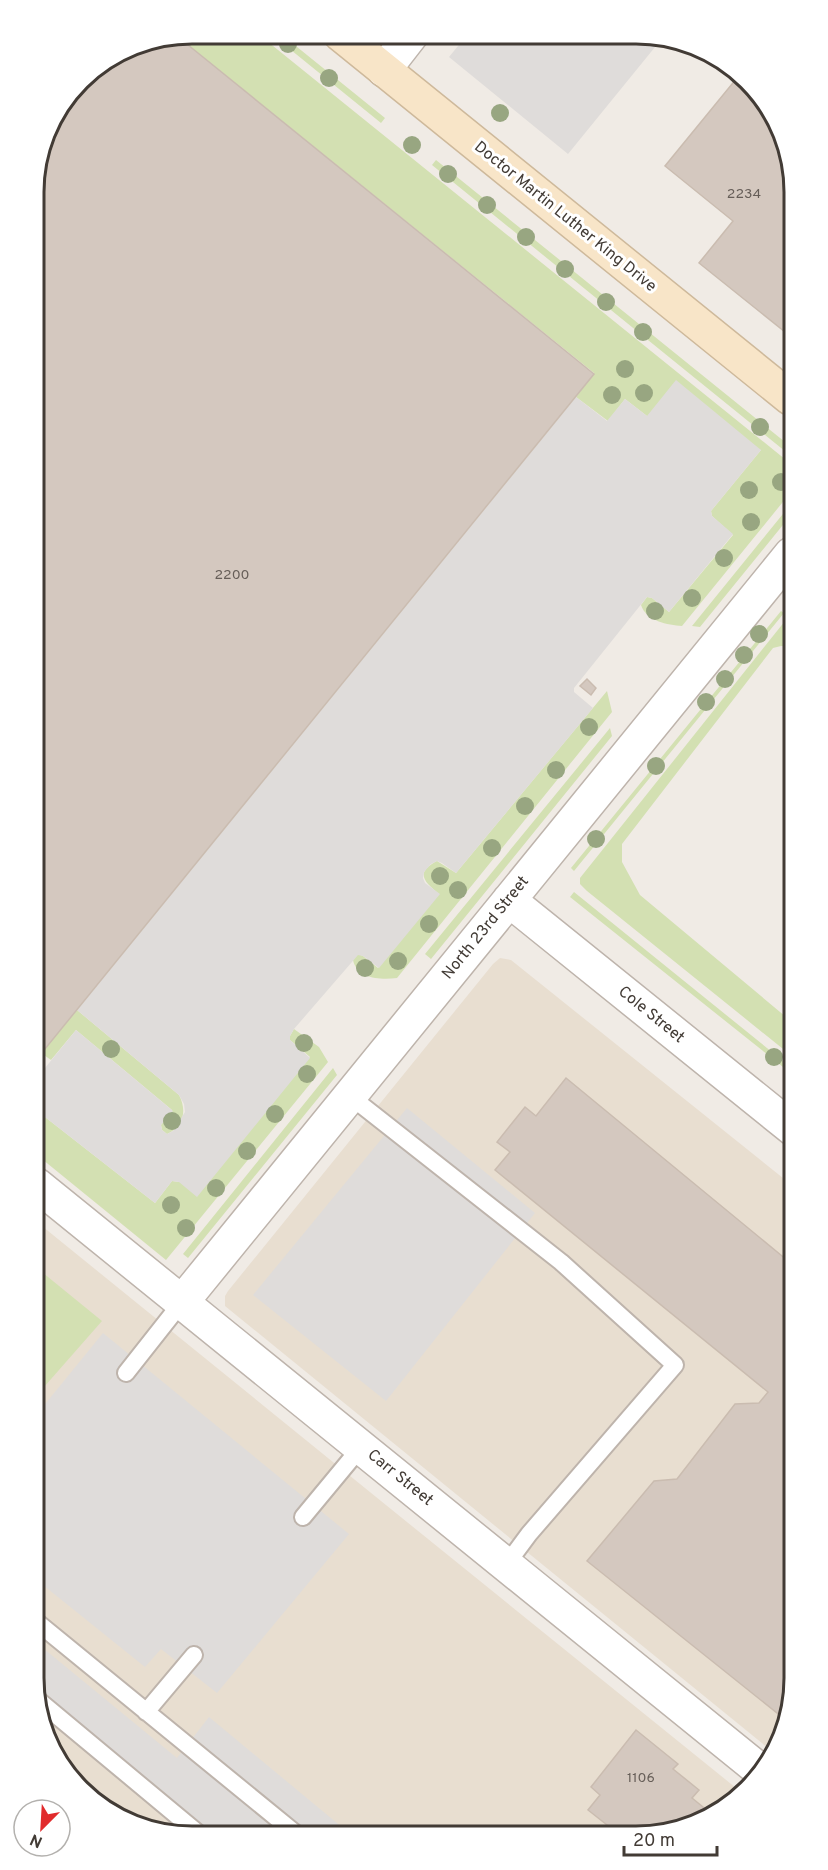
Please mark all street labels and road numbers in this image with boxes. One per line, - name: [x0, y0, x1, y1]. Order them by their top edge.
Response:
- street label: Doctor Martin Luther King Drive: [470, 137, 660, 297]
- street label: North 23rd Street: [438, 872, 534, 984]
- street label: Cole Street: [614, 982, 688, 1048]
- street label: Carr Street: [363, 1445, 437, 1511]

